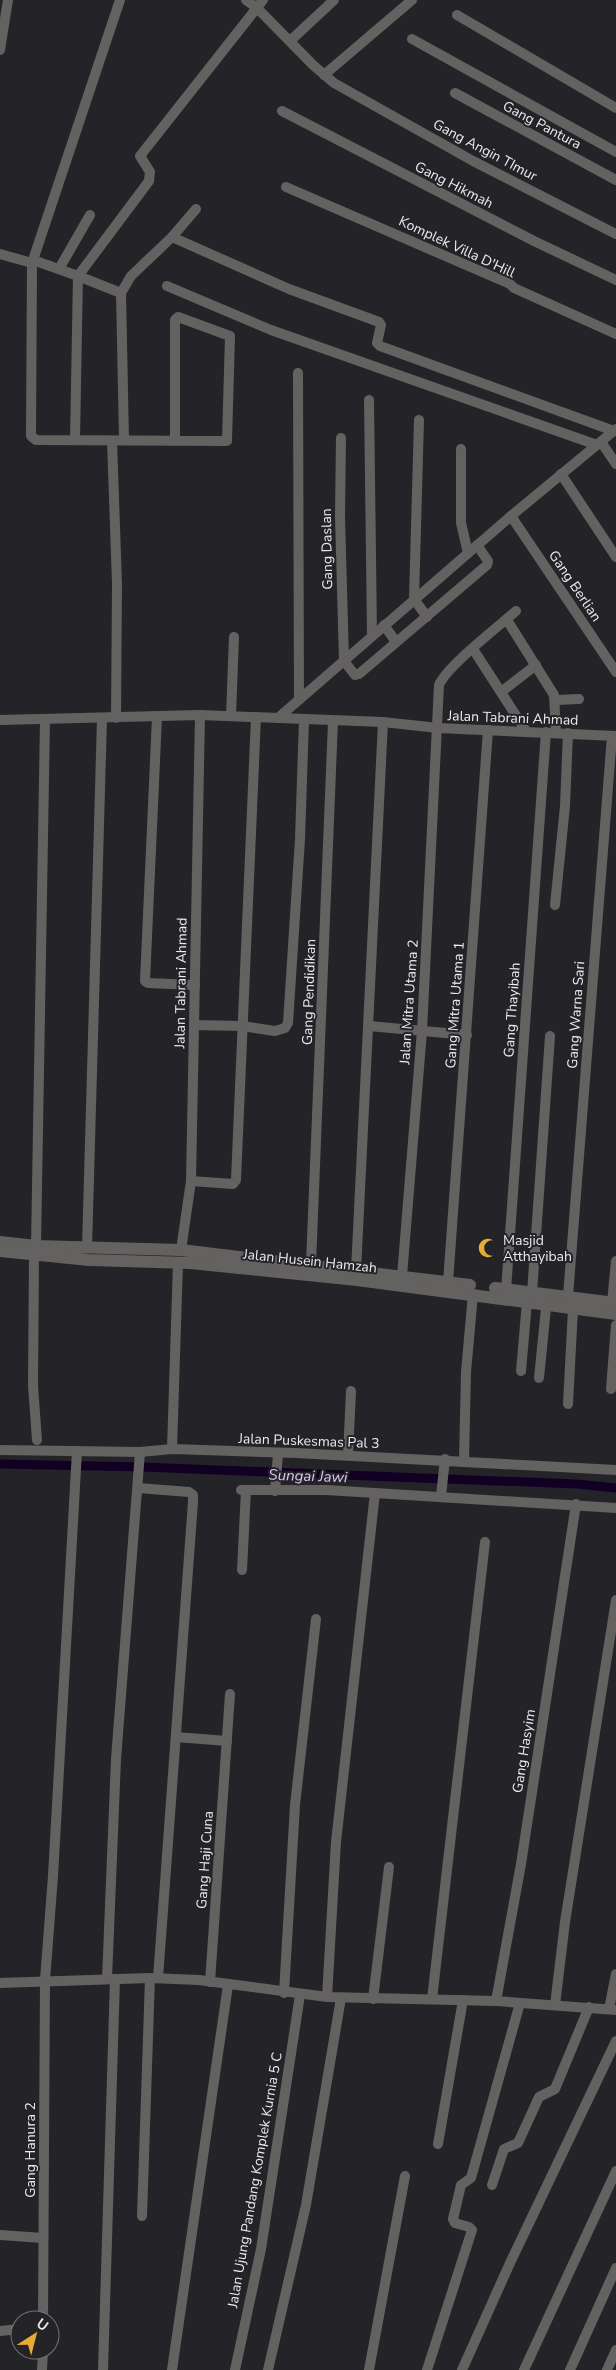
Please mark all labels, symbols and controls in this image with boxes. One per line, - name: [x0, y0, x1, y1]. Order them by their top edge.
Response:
- street label: Gang Pantura: [499, 96, 585, 154]
- street label: Gang Angin TImur: [430, 115, 540, 185]
- street label: Gang Hikmah: [412, 157, 496, 213]
- street label: Komplek Villa D'Hill: [396, 212, 519, 283]
- street label: Gang Daslan: [317, 508, 337, 590]
- street label: Gang Berlian: [544, 547, 606, 625]
- street label: Jalan Tabrani Ahmad: [446, 706, 579, 730]
- street label: Jalan Tabrani Ahmad: [170, 917, 192, 1050]
- street label: Gang Pendidikan: [298, 938, 320, 1046]
- street label: Jalan Mitra Utama 2: [395, 939, 423, 1066]
- street label: Gang Mitra Utama 1: [441, 941, 469, 1069]
- street label: Gang Warna Sari: [563, 961, 589, 1069]
- street label: Gang Thayibah: [499, 962, 525, 1058]
- place label: Masjid Atthayibah: [503, 1231, 572, 1266]
- mosque icon: Masjid Atthayibah: [477, 1237, 499, 1259]
- street label: Jalan Husein Hamzah: [241, 1244, 378, 1277]
- street label: Jalan Puskesmas Pal 3: [237, 1429, 380, 1453]
- water label: Sungai Jawi: [268, 1465, 348, 1487]
- street label: Gang Hasyim: [508, 1708, 540, 1794]
- street label: Gang Haji Cuna: [192, 1810, 218, 1910]
- street label: Jalan Ujung Pandang Komplek Kurnia 5 C: [223, 2051, 287, 2310]
- street label: Gang Hanura 2: [21, 2102, 40, 2198]
- north arrow: [10, 2310, 60, 2360]
- text: U: [33, 2314, 52, 2336]

